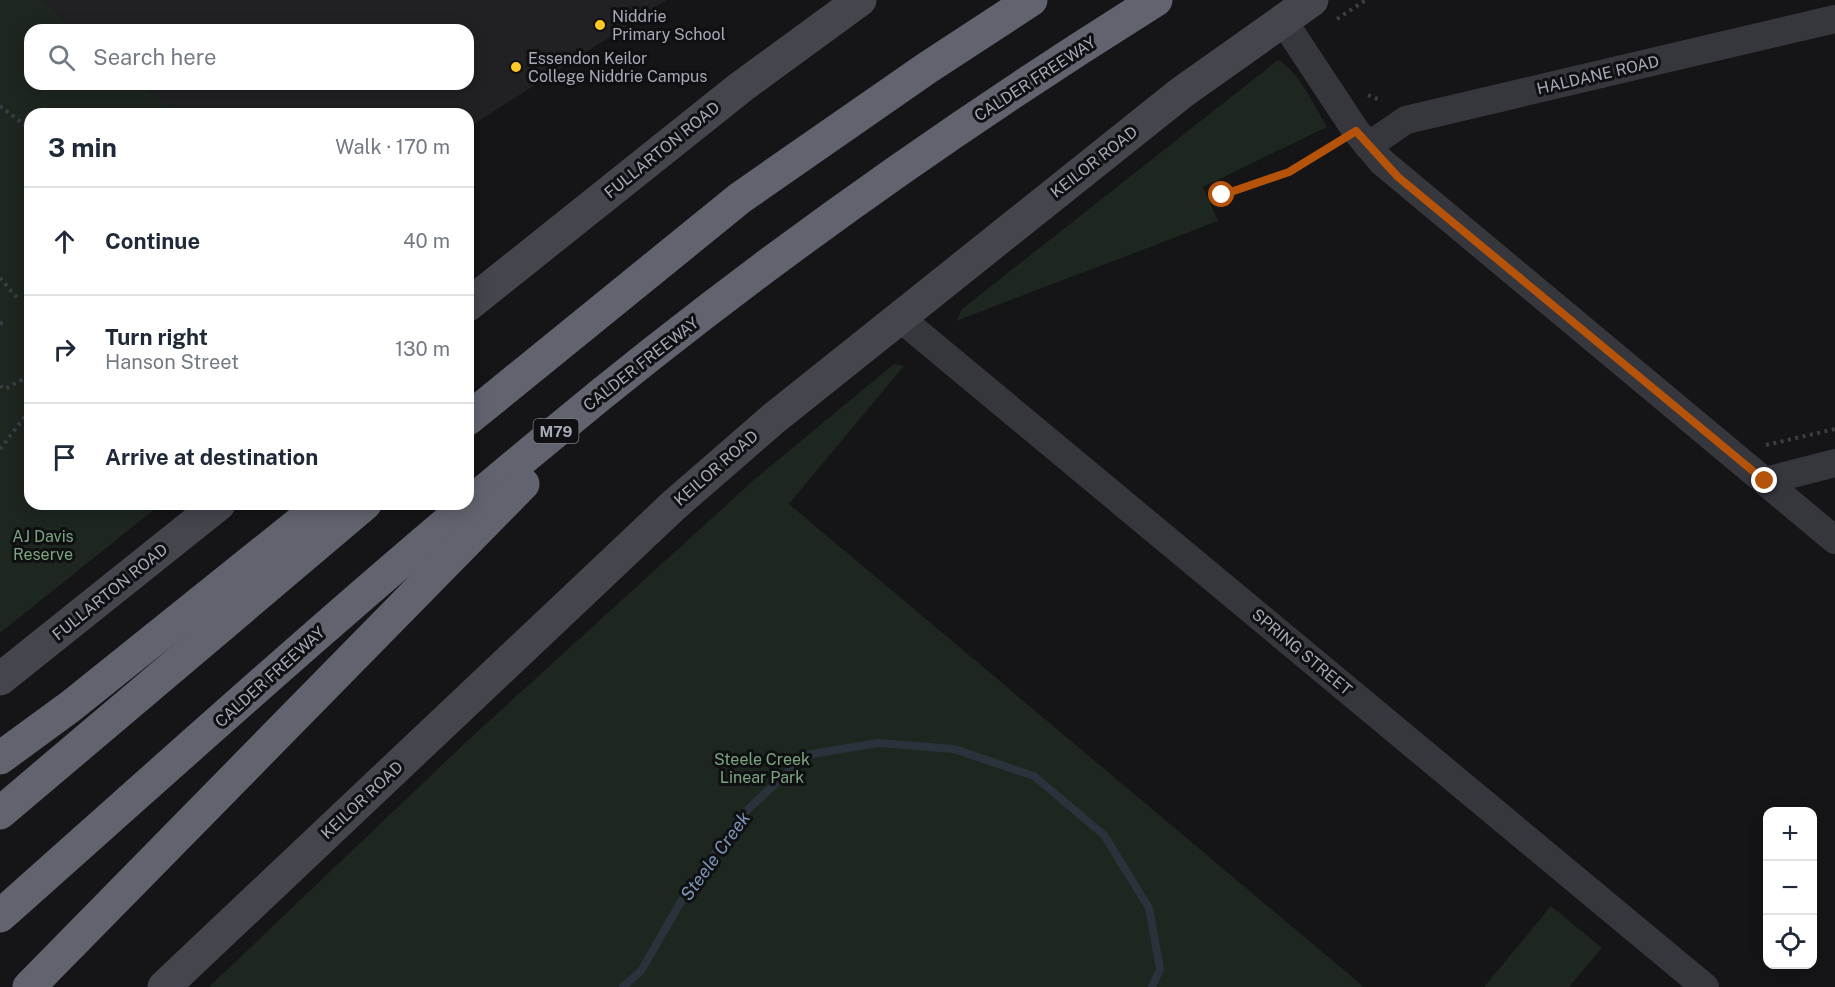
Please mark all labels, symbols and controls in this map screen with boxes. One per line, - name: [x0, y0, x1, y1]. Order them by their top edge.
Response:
- place label: Niddrie Primary School: [612, 7, 726, 44]
- marker: Niddrie Primary School: [593, 18, 607, 32]
- search box: [24, 24, 474, 90]
- street label: CALDER FREEWAY: [971, 33, 1099, 125]
- icon: search: [45, 41, 78, 74]
- text: Search here: [93, 44, 217, 70]
- place label: Essendon Keilor College Niddrie Campus: [528, 49, 707, 86]
- street label: HALDANE ROAD: [1535, 52, 1661, 98]
- marker: Essendon Keilor College Niddrie Campus: [509, 60, 523, 74]
- street label: FULLARTON ROAD: [601, 98, 723, 202]
- street label: KEILOR ROAD: [1047, 122, 1141, 202]
- text: 3 min: [48, 132, 117, 163]
- text: Walk · 170 m: [335, 135, 450, 159]
- route start: [1208, 181, 1234, 207]
- icon: ahead: [48, 225, 81, 258]
- text: Continue: [105, 228, 200, 254]
- text: 40 m: [403, 229, 450, 253]
- street label: CALDER FREEWAY: [580, 313, 703, 415]
- text: Turn right: [105, 324, 208, 350]
- icon: right: [48, 333, 81, 366]
- text: 130 m: [395, 337, 450, 361]
- text: Hanson Street: [105, 350, 239, 374]
- road number: M79: [534, 419, 578, 443]
- street label: KEILOR ROAD: [670, 426, 762, 510]
- icon: arrive: [48, 441, 81, 474]
- text: Arrive at destination: [105, 444, 318, 470]
- route end: [1751, 467, 1777, 493]
- park label: AJ Davis Reserve: [12, 527, 74, 564]
- street label: FULLARTON ROAD: [49, 540, 171, 644]
- street label: SPRING STREET: [1248, 605, 1356, 700]
- street label: CALDER FREEWAY: [211, 623, 329, 731]
- park label: Steele Creek Linear Park: [714, 750, 810, 787]
- street label: KEILOR ROAD: [317, 757, 407, 843]
- water label: Steele Creek: [676, 807, 754, 904]
- map controls: [1763, 807, 1817, 969]
- button: +: [1763, 807, 1817, 861]
- button: −: [1763, 861, 1817, 915]
- button: locate: [1763, 915, 1817, 969]

